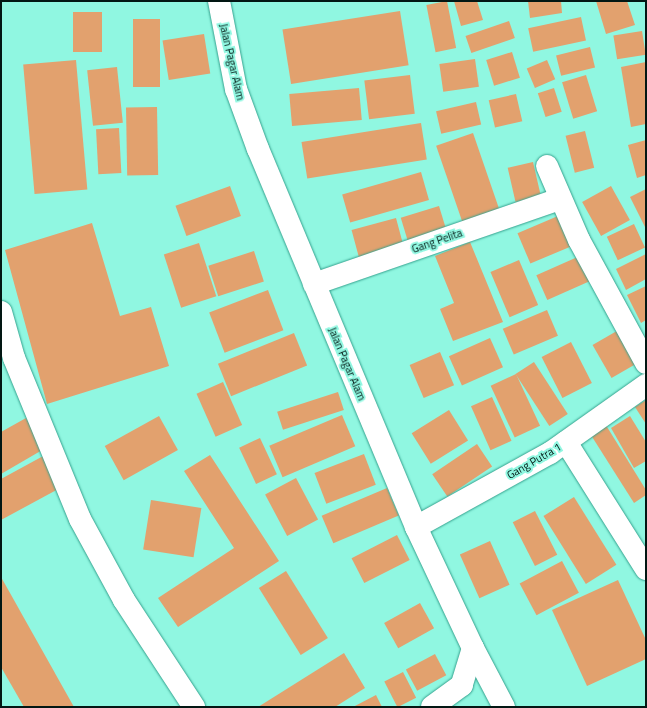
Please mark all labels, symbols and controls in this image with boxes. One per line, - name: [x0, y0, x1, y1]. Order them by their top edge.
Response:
- street label: Jalan Pagar Alam: [217, 22, 247, 102]
- street label: Gang Pelita: [410, 226, 464, 256]
- street label: Jalan Pagar Alam: [326, 325, 368, 403]
- street label: Gang Putra 1: [505, 440, 563, 482]

